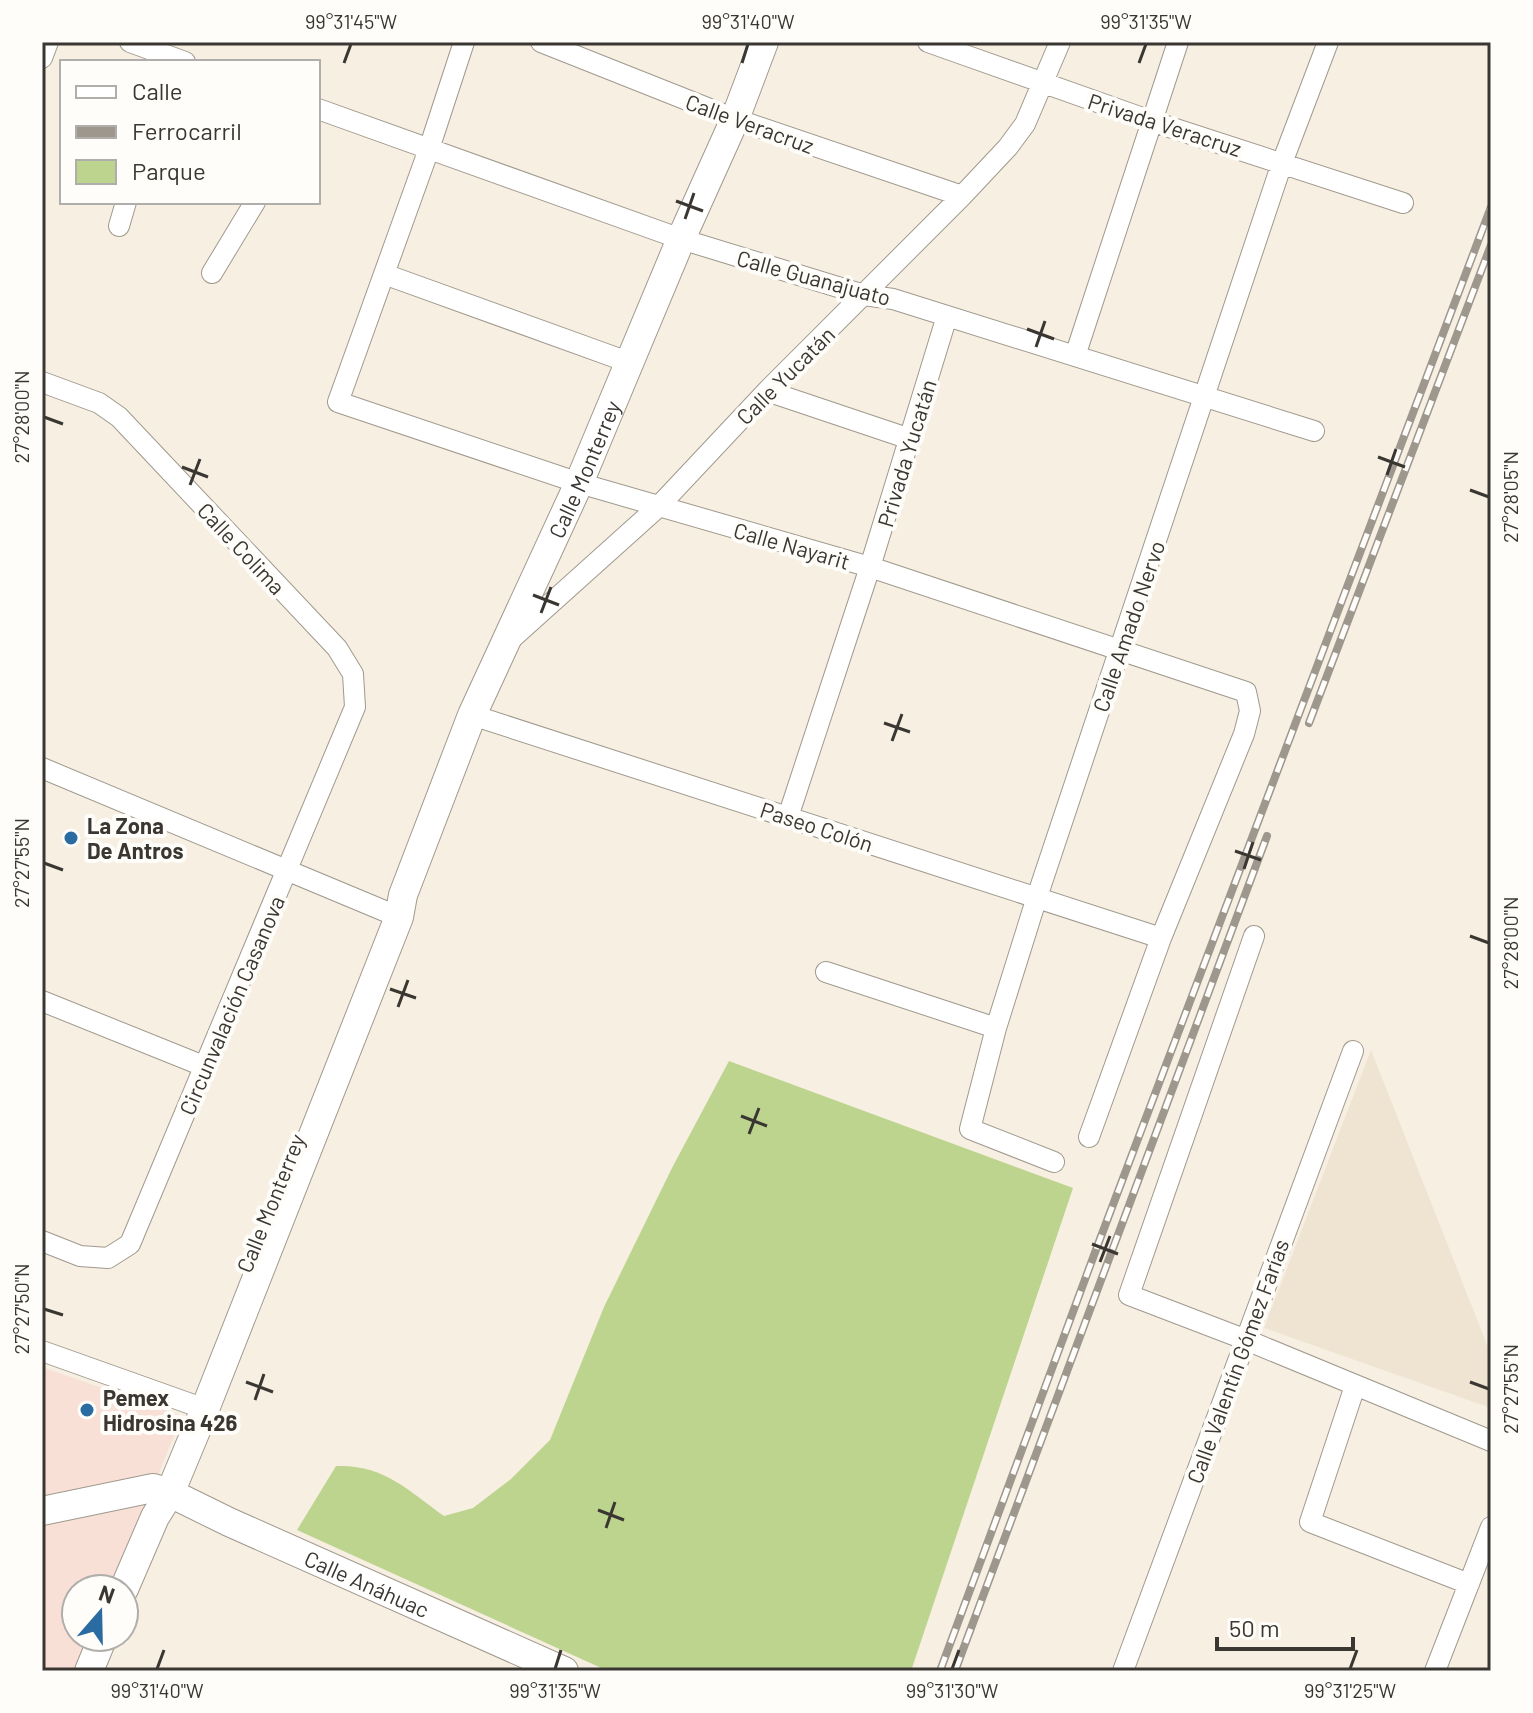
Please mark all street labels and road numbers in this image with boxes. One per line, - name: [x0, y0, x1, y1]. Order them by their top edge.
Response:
- street label: Privada Veracruz: [1085, 87, 1245, 161]
- street label: Calle Veracruz: [682, 88, 818, 158]
- street label: Calle Guanajuato: [734, 244, 894, 310]
- street label: Calle Yucatán: [731, 321, 839, 429]
- street label: Privada Yucatán: [871, 376, 941, 530]
- street label: Calle Monterrey: [543, 396, 625, 542]
- street label: Calle Colima: [193, 497, 291, 599]
- street label: Calle Nayarit: [731, 516, 853, 574]
- street label: Calle Amado Nervo: [1087, 537, 1169, 715]
- street label: Paseo Colón: [757, 796, 877, 856]
- street label: Circunvalación Casanova: [173, 891, 289, 1119]
- street label: Calle Monterrey: [230, 1130, 310, 1276]
- street label: Calle Valentín Gómez Farías: [1181, 1235, 1293, 1487]
- street label: Calle Anáhuac: [301, 1544, 433, 1622]

